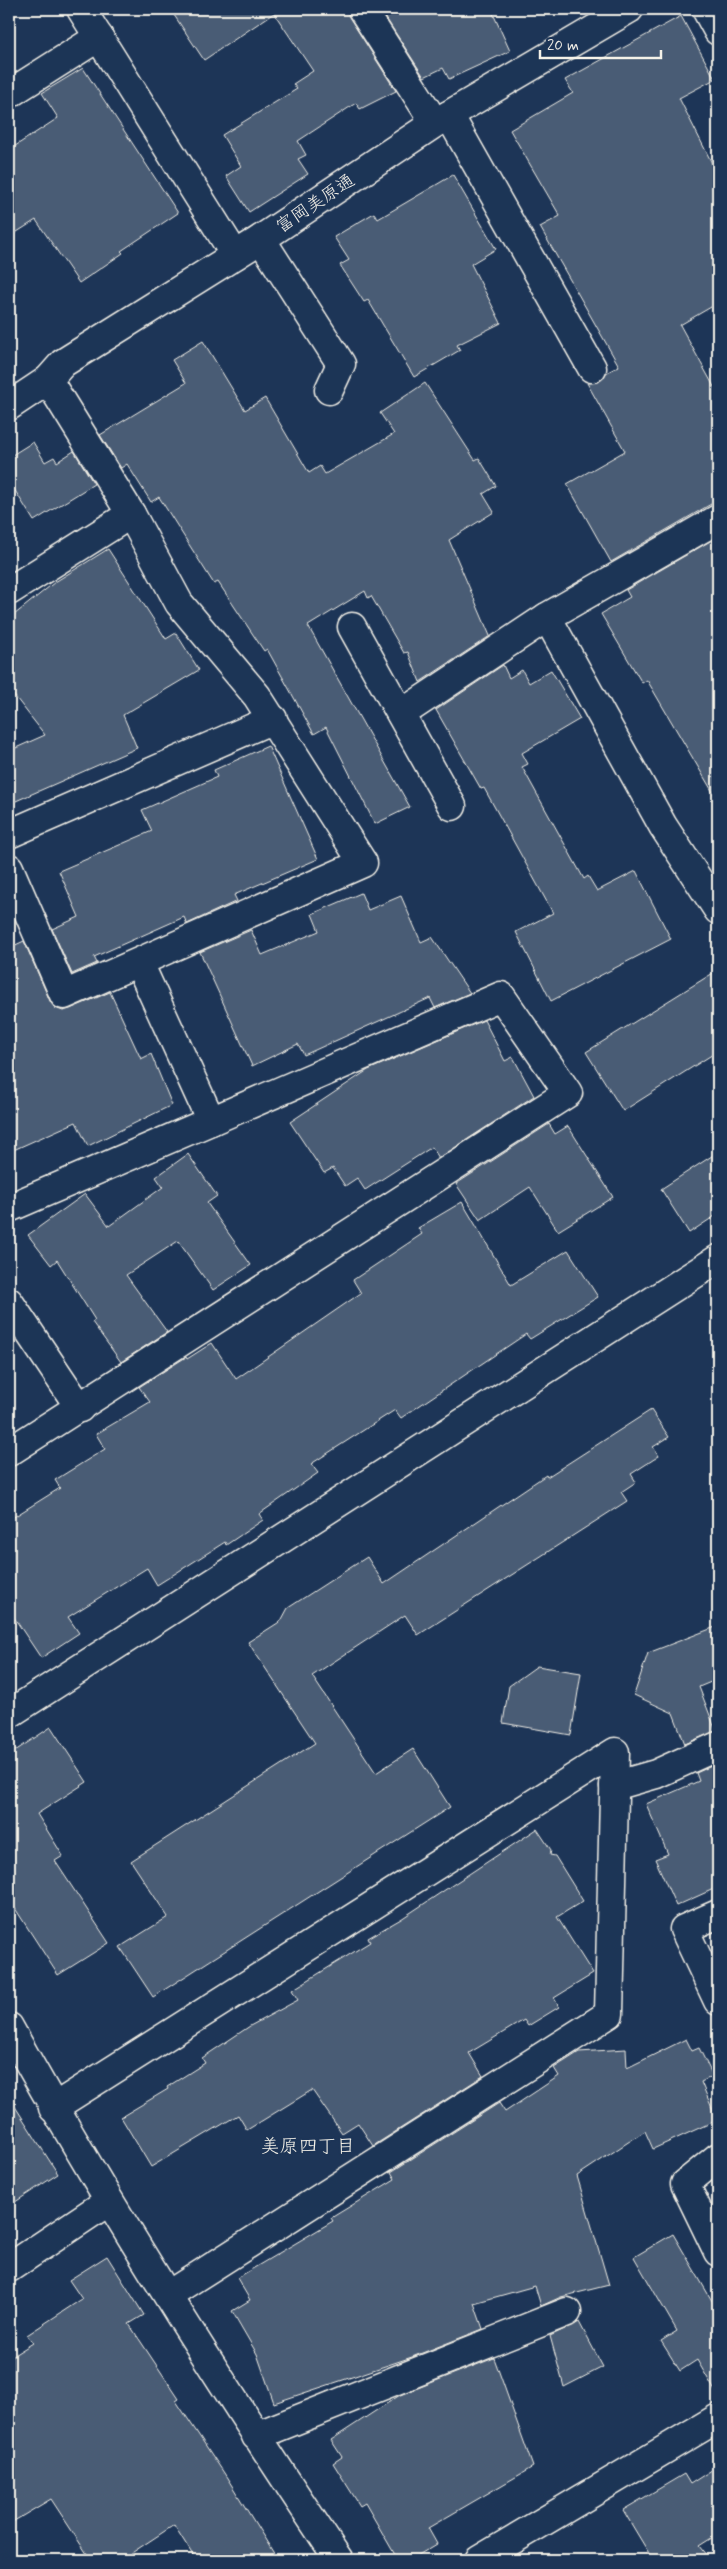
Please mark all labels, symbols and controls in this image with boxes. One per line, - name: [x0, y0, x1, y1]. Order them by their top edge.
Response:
- scale bar: [540, 28, 661, 60]
- text: 20 m: [547, 36, 579, 56]
- street label: 富岡美原通: [272, 169, 360, 239]
- district label: 美原四丁目: [260, 2134, 356, 2159]

